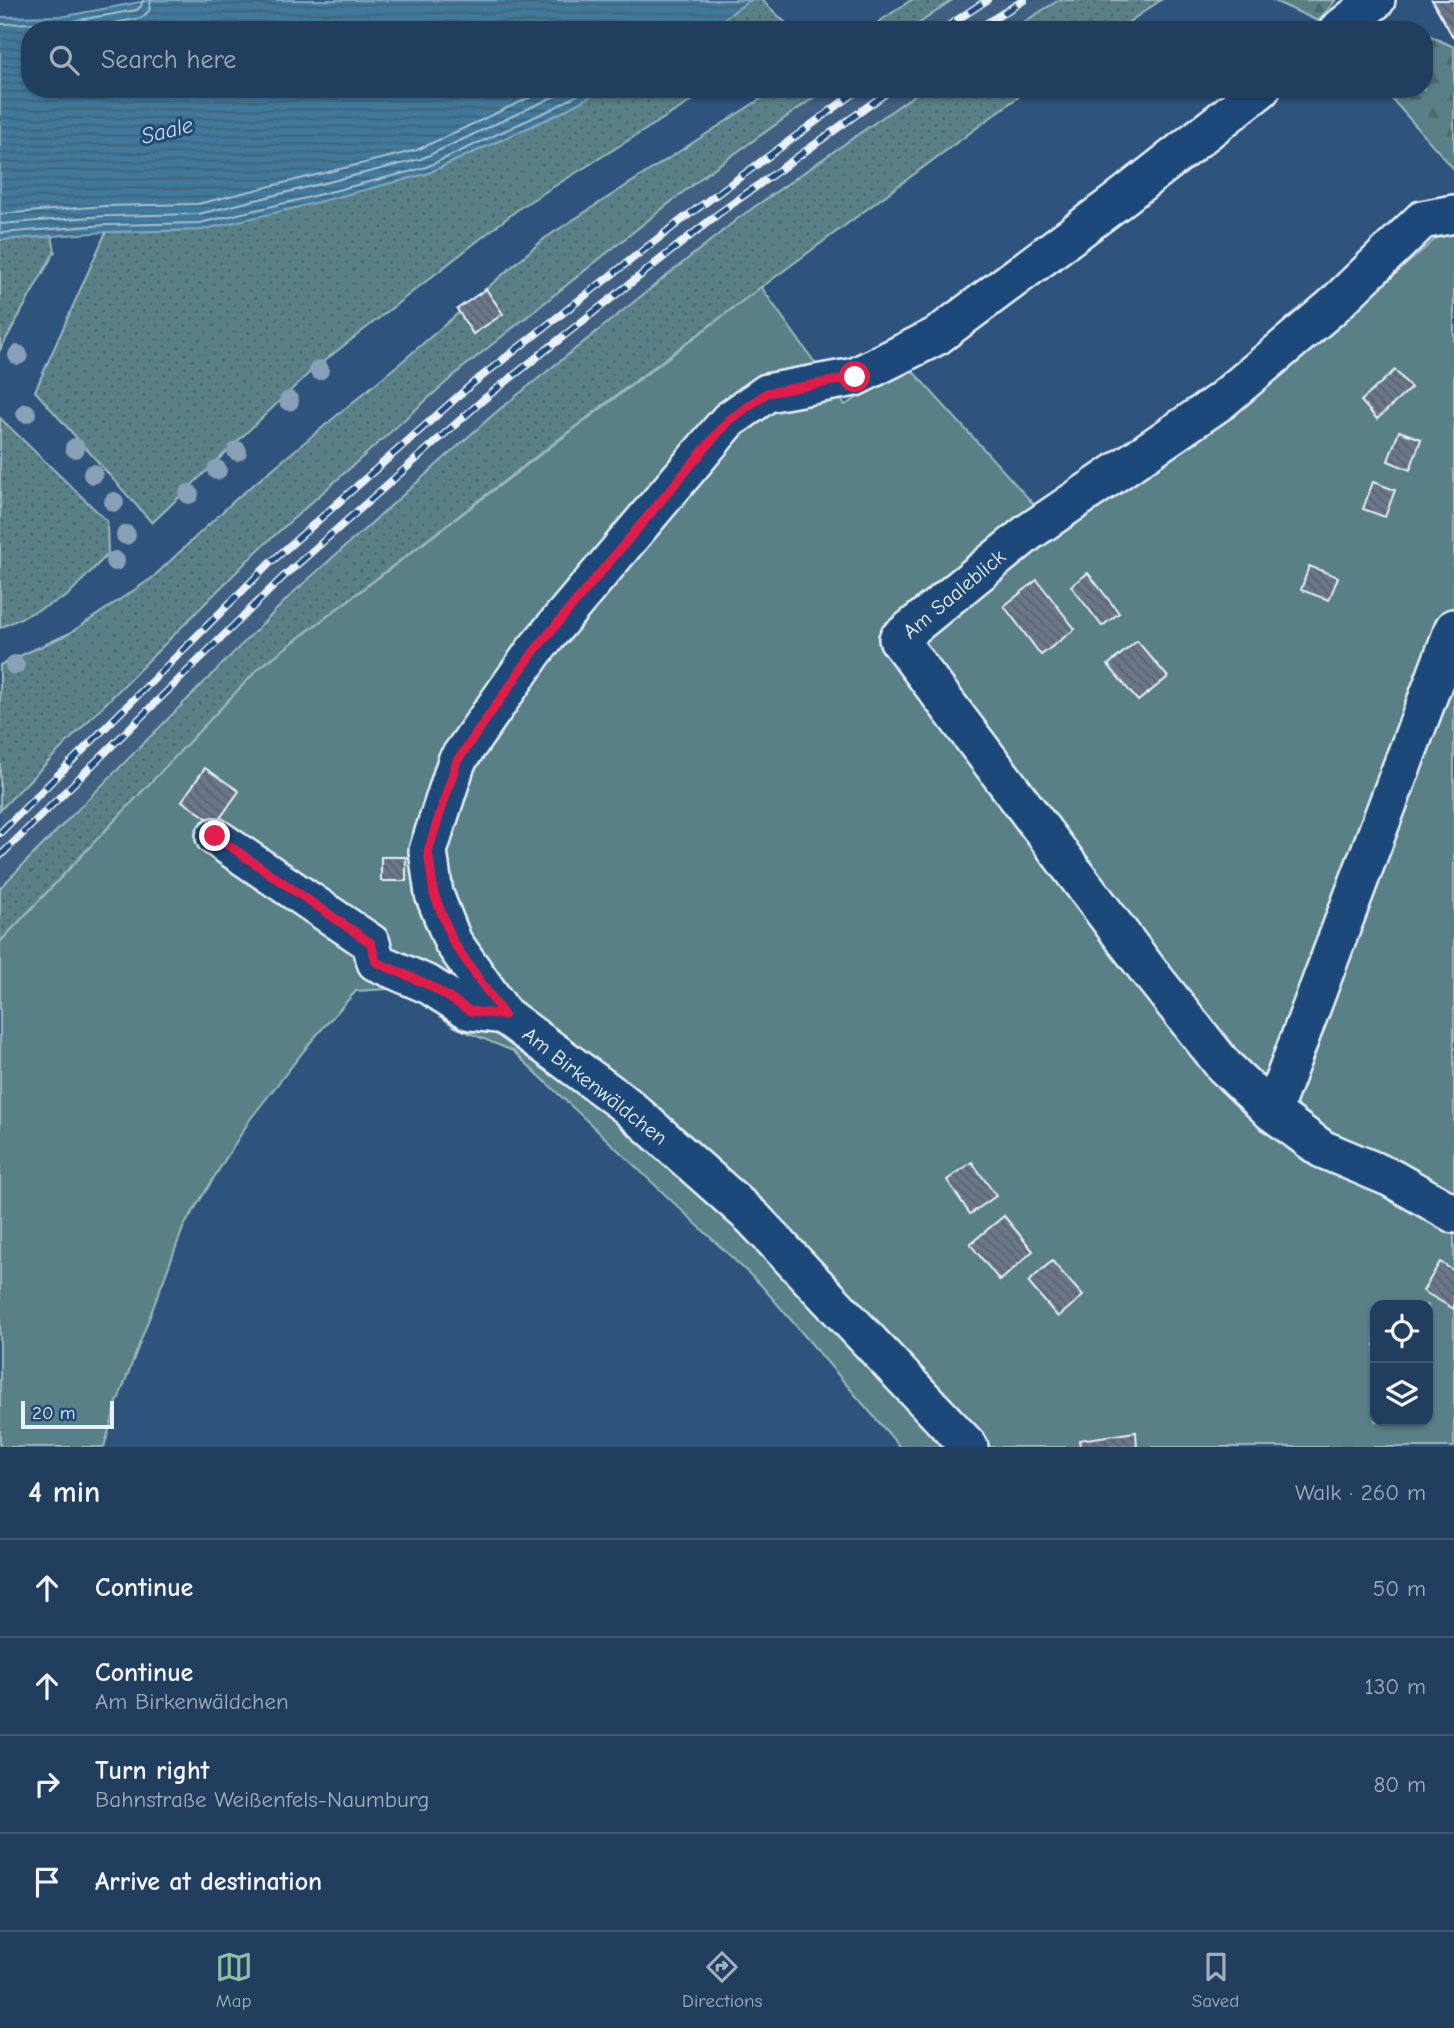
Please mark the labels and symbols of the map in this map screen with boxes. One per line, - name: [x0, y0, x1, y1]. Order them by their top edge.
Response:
- water label: Saale: [138, 111, 196, 150]
- route start: [839, 361, 870, 392]
- street label: Am Saaleblick: [898, 544, 1010, 644]
- route end: [199, 820, 230, 851]
- street label: Am Birkenwäldchen: [518, 1022, 672, 1150]
- scale bar: [21, 1398, 114, 1430]

